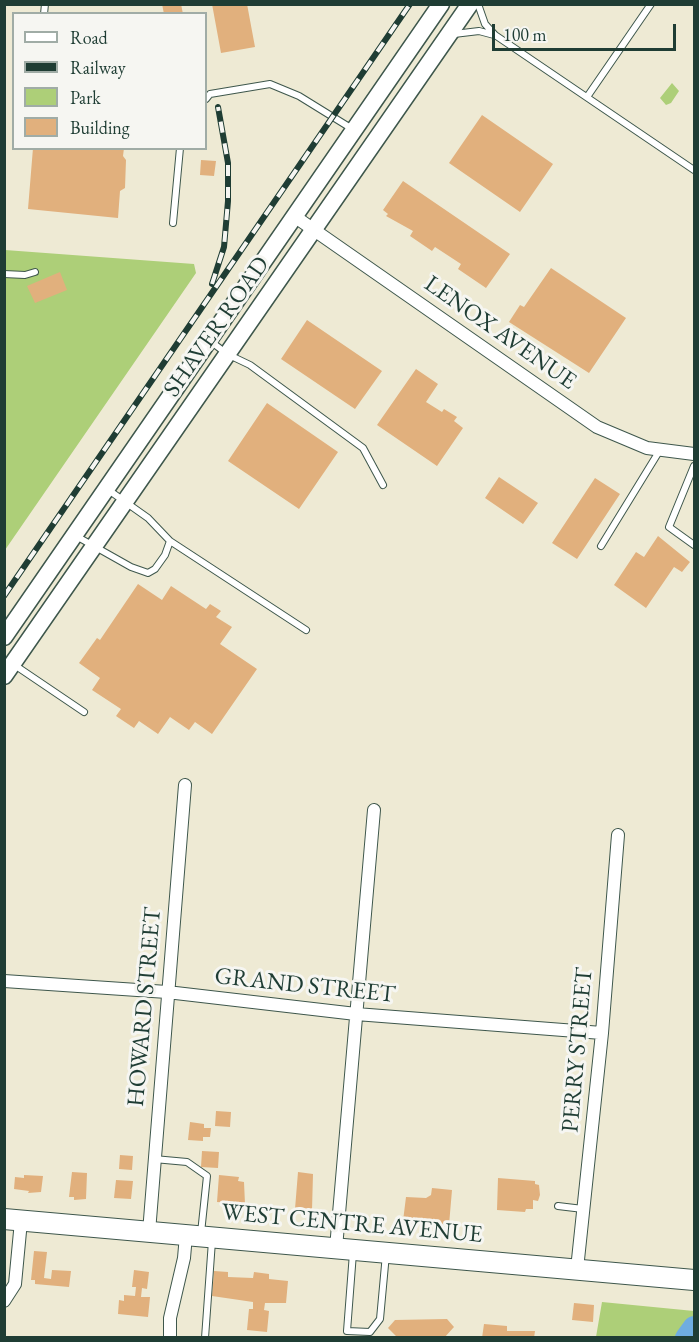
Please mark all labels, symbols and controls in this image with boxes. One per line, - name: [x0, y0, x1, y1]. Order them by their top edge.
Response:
- legend: [12, 12, 207, 150]
- scale bar: [495, 12, 680, 50]
- text: 100 m: [503, 23, 547, 46]
- text: Road: [70, 26, 108, 49]
- text: Railway: [70, 56, 126, 79]
- text: Park: [70, 86, 101, 109]
- text: Building: [70, 116, 130, 139]
- street label: SHAVER ROAD: [158, 251, 276, 403]
- street label: LENOX AVENUE: [418, 270, 582, 396]
- street label: HOWARD STREET: [122, 906, 168, 1108]
- street label: GRAND STREET: [213, 962, 397, 1010]
- street label: PERRY STREET: [556, 966, 600, 1134]
- street label: WEST CENTRE AVENUE: [220, 1198, 484, 1250]

